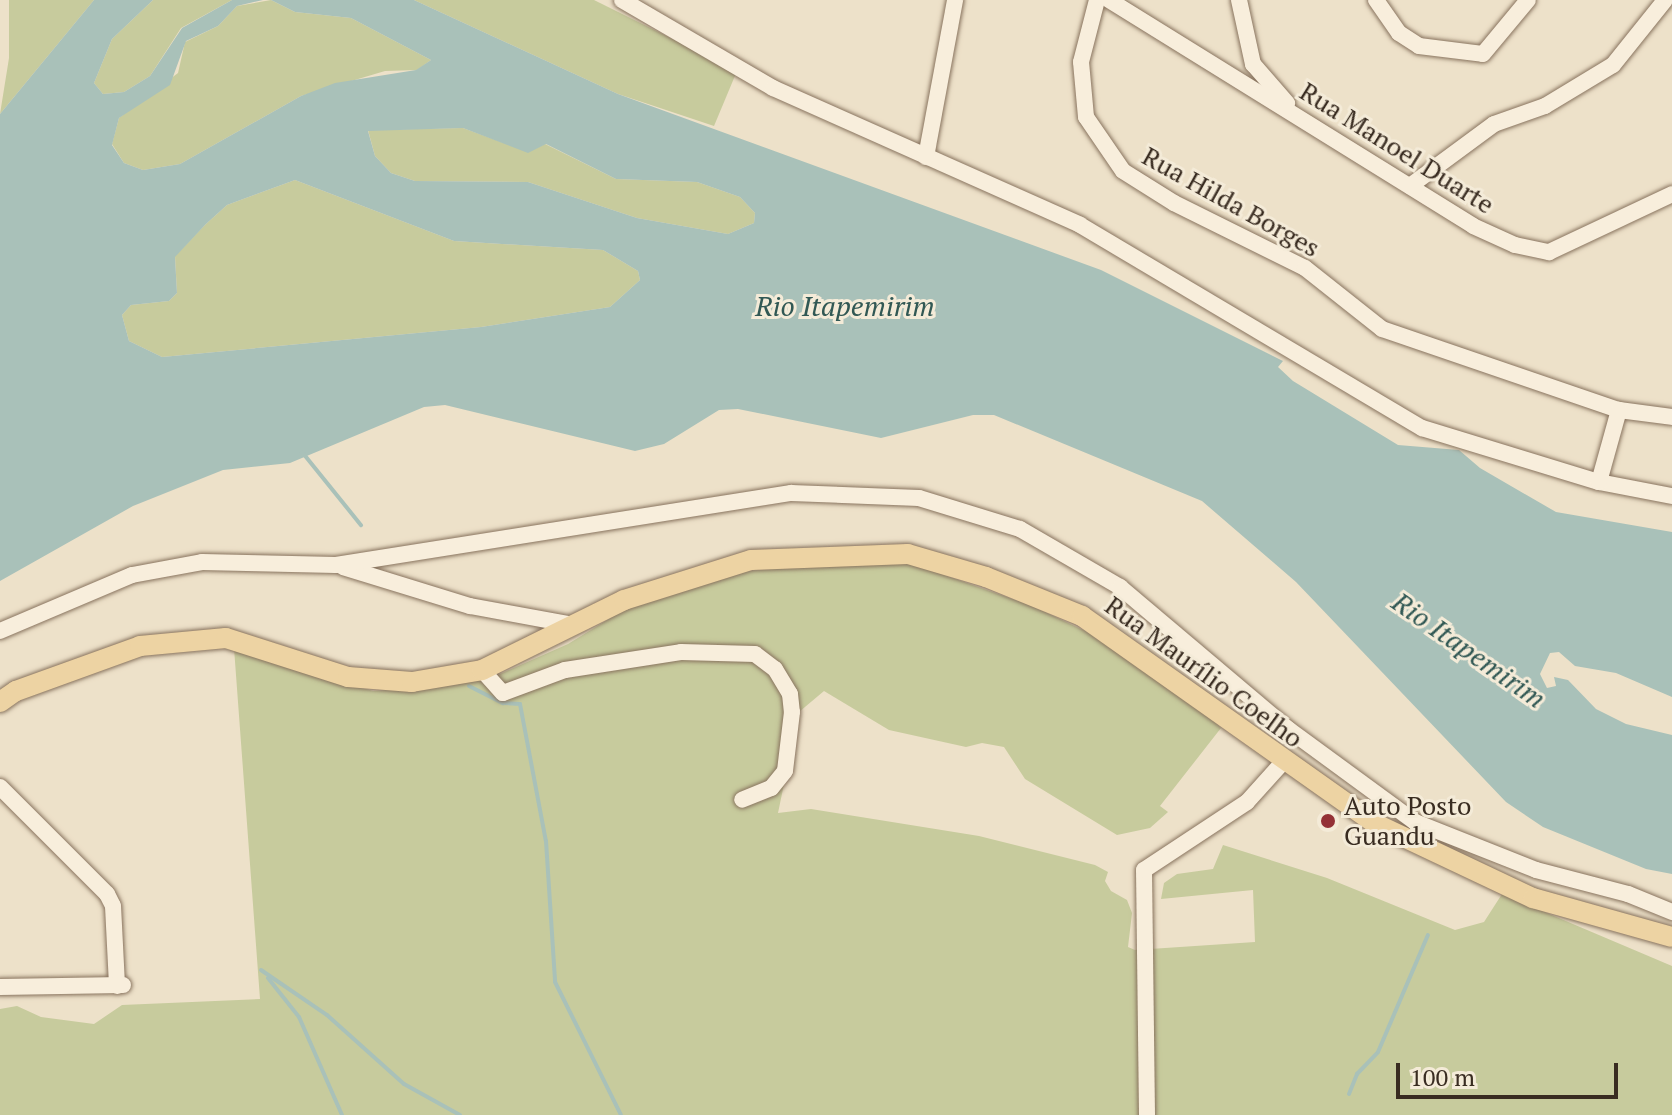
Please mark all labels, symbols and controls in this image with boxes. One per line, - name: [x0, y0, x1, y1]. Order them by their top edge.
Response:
- street label: Rua Manoel Duarte: [1294, 76, 1500, 220]
- street label: Rua Hilda Borges: [1137, 140, 1325, 264]
- water label: Rio Itapemirim: [755, 289, 935, 323]
- water label: Rio Itapemirim: [1386, 585, 1552, 715]
- street label: Rua Maurílio Coelho: [1099, 590, 1309, 754]
- place label: Auto Posto Guandu: [1344, 790, 1471, 852]
- marker: Auto Posto Guandu: [1319, 812, 1337, 830]
- scale bar: [1400, 1047, 1622, 1097]
- text: 100 m: [1410, 1061, 1475, 1093]

